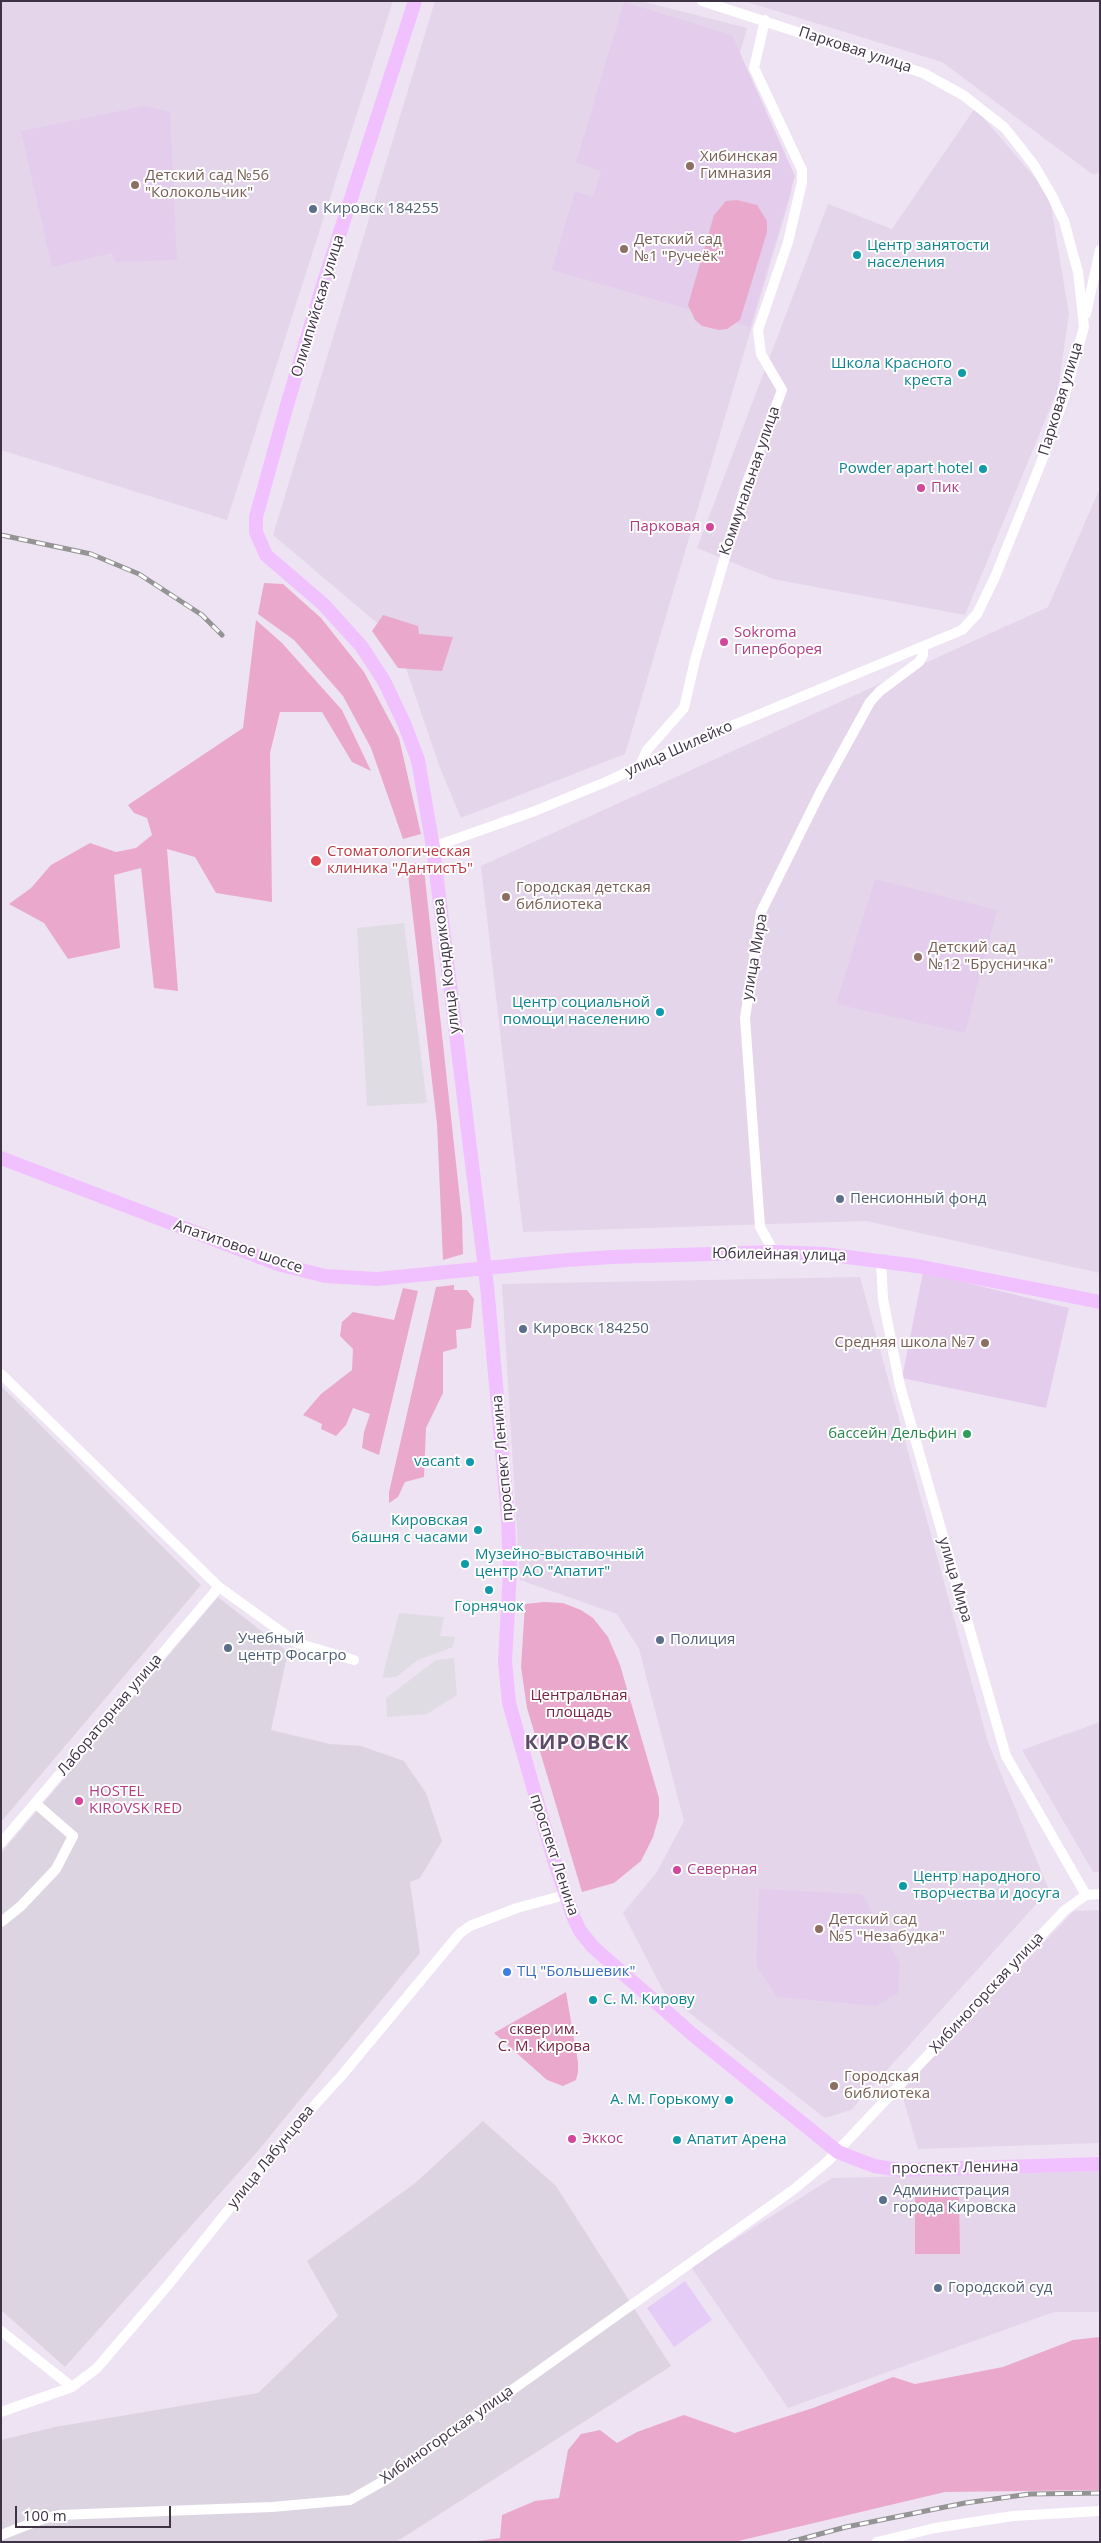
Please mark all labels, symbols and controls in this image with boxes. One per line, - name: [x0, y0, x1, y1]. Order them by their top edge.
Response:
- street label: Парковая улица: [796, 23, 914, 77]
- place label: Хибинская Гимназия: [700, 148, 778, 183]
- marker: Хибинская Гимназия: [684, 160, 696, 172]
- place label: Детский сад №56 "Колокольчик": [145, 167, 269, 202]
- marker: Детский сад №56 "Колокольчик": [129, 179, 141, 191]
- place label: Кировск 184255: [323, 200, 439, 218]
- marker: Кировск 184255: [307, 203, 319, 215]
- place label: Детский сад №1 "Ручеёк": [634, 231, 724, 266]
- street label: Олимпийская улица: [288, 233, 348, 379]
- place label: Центр занятости населения: [867, 237, 989, 272]
- marker: Детский сад №1 "Ручеёк": [618, 243, 630, 255]
- marker: Центр занятости населения: [851, 249, 863, 261]
- street label: Парковая улица: [1035, 340, 1087, 458]
- place label: Школа Красного креста: [831, 355, 952, 390]
- marker: Школа Красного креста: [956, 367, 968, 379]
- street label: Коммунальная улица: [716, 404, 784, 558]
- place label: Powder apart hotel: [839, 460, 973, 478]
- marker: Powder apart hotel: [977, 463, 989, 475]
- place label: Пик: [931, 479, 959, 497]
- marker: Пик: [915, 482, 927, 494]
- place label: Парковая: [630, 518, 700, 536]
- marker: Парковая: [704, 521, 716, 533]
- place label: Sokroma Гиперборея: [734, 624, 822, 659]
- marker: Sokroma Гиперборея: [718, 636, 730, 648]
- street label: улица Шилейко: [623, 717, 735, 781]
- place label: Стоматологическая клиника "ДантистЪ": [327, 843, 473, 878]
- marker: Стоматологическая клиника "ДантистЪ": [309, 854, 323, 868]
- place label: Городская детская библиотека: [516, 879, 651, 914]
- marker: Городская детская библиотека: [500, 891, 512, 903]
- street label: улица Кондрикова: [430, 897, 464, 1035]
- street label: улица Мира: [739, 912, 771, 1002]
- place label: Детский сад №12 "Брусничка": [928, 939, 1054, 974]
- marker: Детский сад №12 "Брусничка": [912, 951, 924, 963]
- place label: Центр социальной помощи населению: [503, 994, 650, 1029]
- marker: Центр социальной помощи населению: [654, 1006, 666, 1018]
- place label: Пенсионный фонд: [850, 1190, 986, 1208]
- marker: Пенсионный фонд: [834, 1193, 846, 1205]
- street label: Апатитовое шоссе: [171, 1217, 305, 1277]
- street label: Юбилейная улица: [712, 1245, 846, 1265]
- place label: Кировск 184250: [533, 1320, 649, 1338]
- marker: Кировск 184250: [517, 1323, 529, 1335]
- place label: Средняя школа №7: [835, 1334, 975, 1352]
- marker: Средняя школа №7: [979, 1337, 991, 1349]
- street label: проспект Ленина: [489, 1394, 517, 1522]
- place label: бассейн Дельфин: [828, 1425, 957, 1443]
- marker: бассейн Дельфин: [961, 1428, 973, 1440]
- place label: vacant: [414, 1453, 460, 1471]
- marker: vacant: [464, 1456, 476, 1468]
- place label: Кировская башня с часами: [351, 1512, 468, 1547]
- marker: Кировская башня с часами: [472, 1524, 484, 1536]
- street label: улица Мира: [934, 1535, 976, 1625]
- place label: Музейно-выставочный центр АО "Апатит": [475, 1546, 645, 1581]
- marker: Музейно-выставочный центр АО "Апатит": [459, 1558, 471, 1570]
- marker: Горнячок: [483, 1584, 495, 1596]
- place label: Горнячок: [454, 1598, 524, 1616]
- place label: Учебный центр Фосагро: [238, 1630, 347, 1665]
- place label: Полиция: [670, 1631, 735, 1649]
- marker: Полиция: [654, 1634, 666, 1646]
- marker: Учебный центр Фосагро: [222, 1642, 234, 1654]
- street label: Лабораторная улица: [54, 1651, 166, 1779]
- park label: Центральная площадь: [530, 1687, 628, 1722]
- district label: КИРОВСК: [524, 1731, 630, 1755]
- place label: HOSTEL KIROVSK RED: [89, 1783, 182, 1818]
- street label: проспект Ленина: [526, 1792, 582, 1918]
- marker: HOSTEL KIROVSK RED: [73, 1795, 85, 1807]
- place label: Северная: [687, 1861, 757, 1879]
- marker: Северная: [671, 1864, 683, 1876]
- place label: Центр народного творчества и досуга: [913, 1868, 1060, 1903]
- marker: Центр народного творчества и досуга: [897, 1880, 909, 1892]
- place label: Детский сад №5 "Незабудка": [829, 1911, 945, 1946]
- marker: Детский сад №5 "Незабудка": [813, 1923, 825, 1935]
- street label: Хибиногорская улица: [926, 1929, 1048, 2057]
- place label: ТЦ "Большевик": [517, 1963, 635, 1981]
- marker: ТЦ "Большевик": [501, 1966, 513, 1978]
- place label: С. М. Кирову: [603, 1991, 695, 2009]
- marker: С. М. Кирову: [587, 1994, 599, 2006]
- park label: сквер им. С. М. Кирова: [498, 2021, 590, 2056]
- place label: Городская библиотека: [844, 2068, 930, 2103]
- marker: Городская библиотека: [828, 2080, 840, 2092]
- place label: А. М. Горькому: [610, 2091, 719, 2109]
- marker: А. М. Горькому: [723, 2094, 735, 2106]
- street label: улица Лабунцова: [224, 2102, 318, 2212]
- place label: Эккос: [582, 2130, 623, 2148]
- place label: Апатит Арена: [687, 2131, 787, 2149]
- marker: Эккос: [566, 2133, 578, 2145]
- marker: Апатит Арена: [671, 2134, 683, 2146]
- street label: проспект Ленина: [891, 2158, 1019, 2178]
- place label: Администрация города Кировска: [893, 2182, 1016, 2217]
- marker: Администрация города Кировска: [877, 2194, 889, 2206]
- place label: Городской суд: [948, 2279, 1052, 2297]
- marker: Городской суд: [932, 2282, 944, 2294]
- street label: Хибиногорская улица: [377, 2382, 517, 2488]
- scale bar: [18, 2496, 174, 2528]
- text: 100 m: [23, 2505, 67, 2525]

